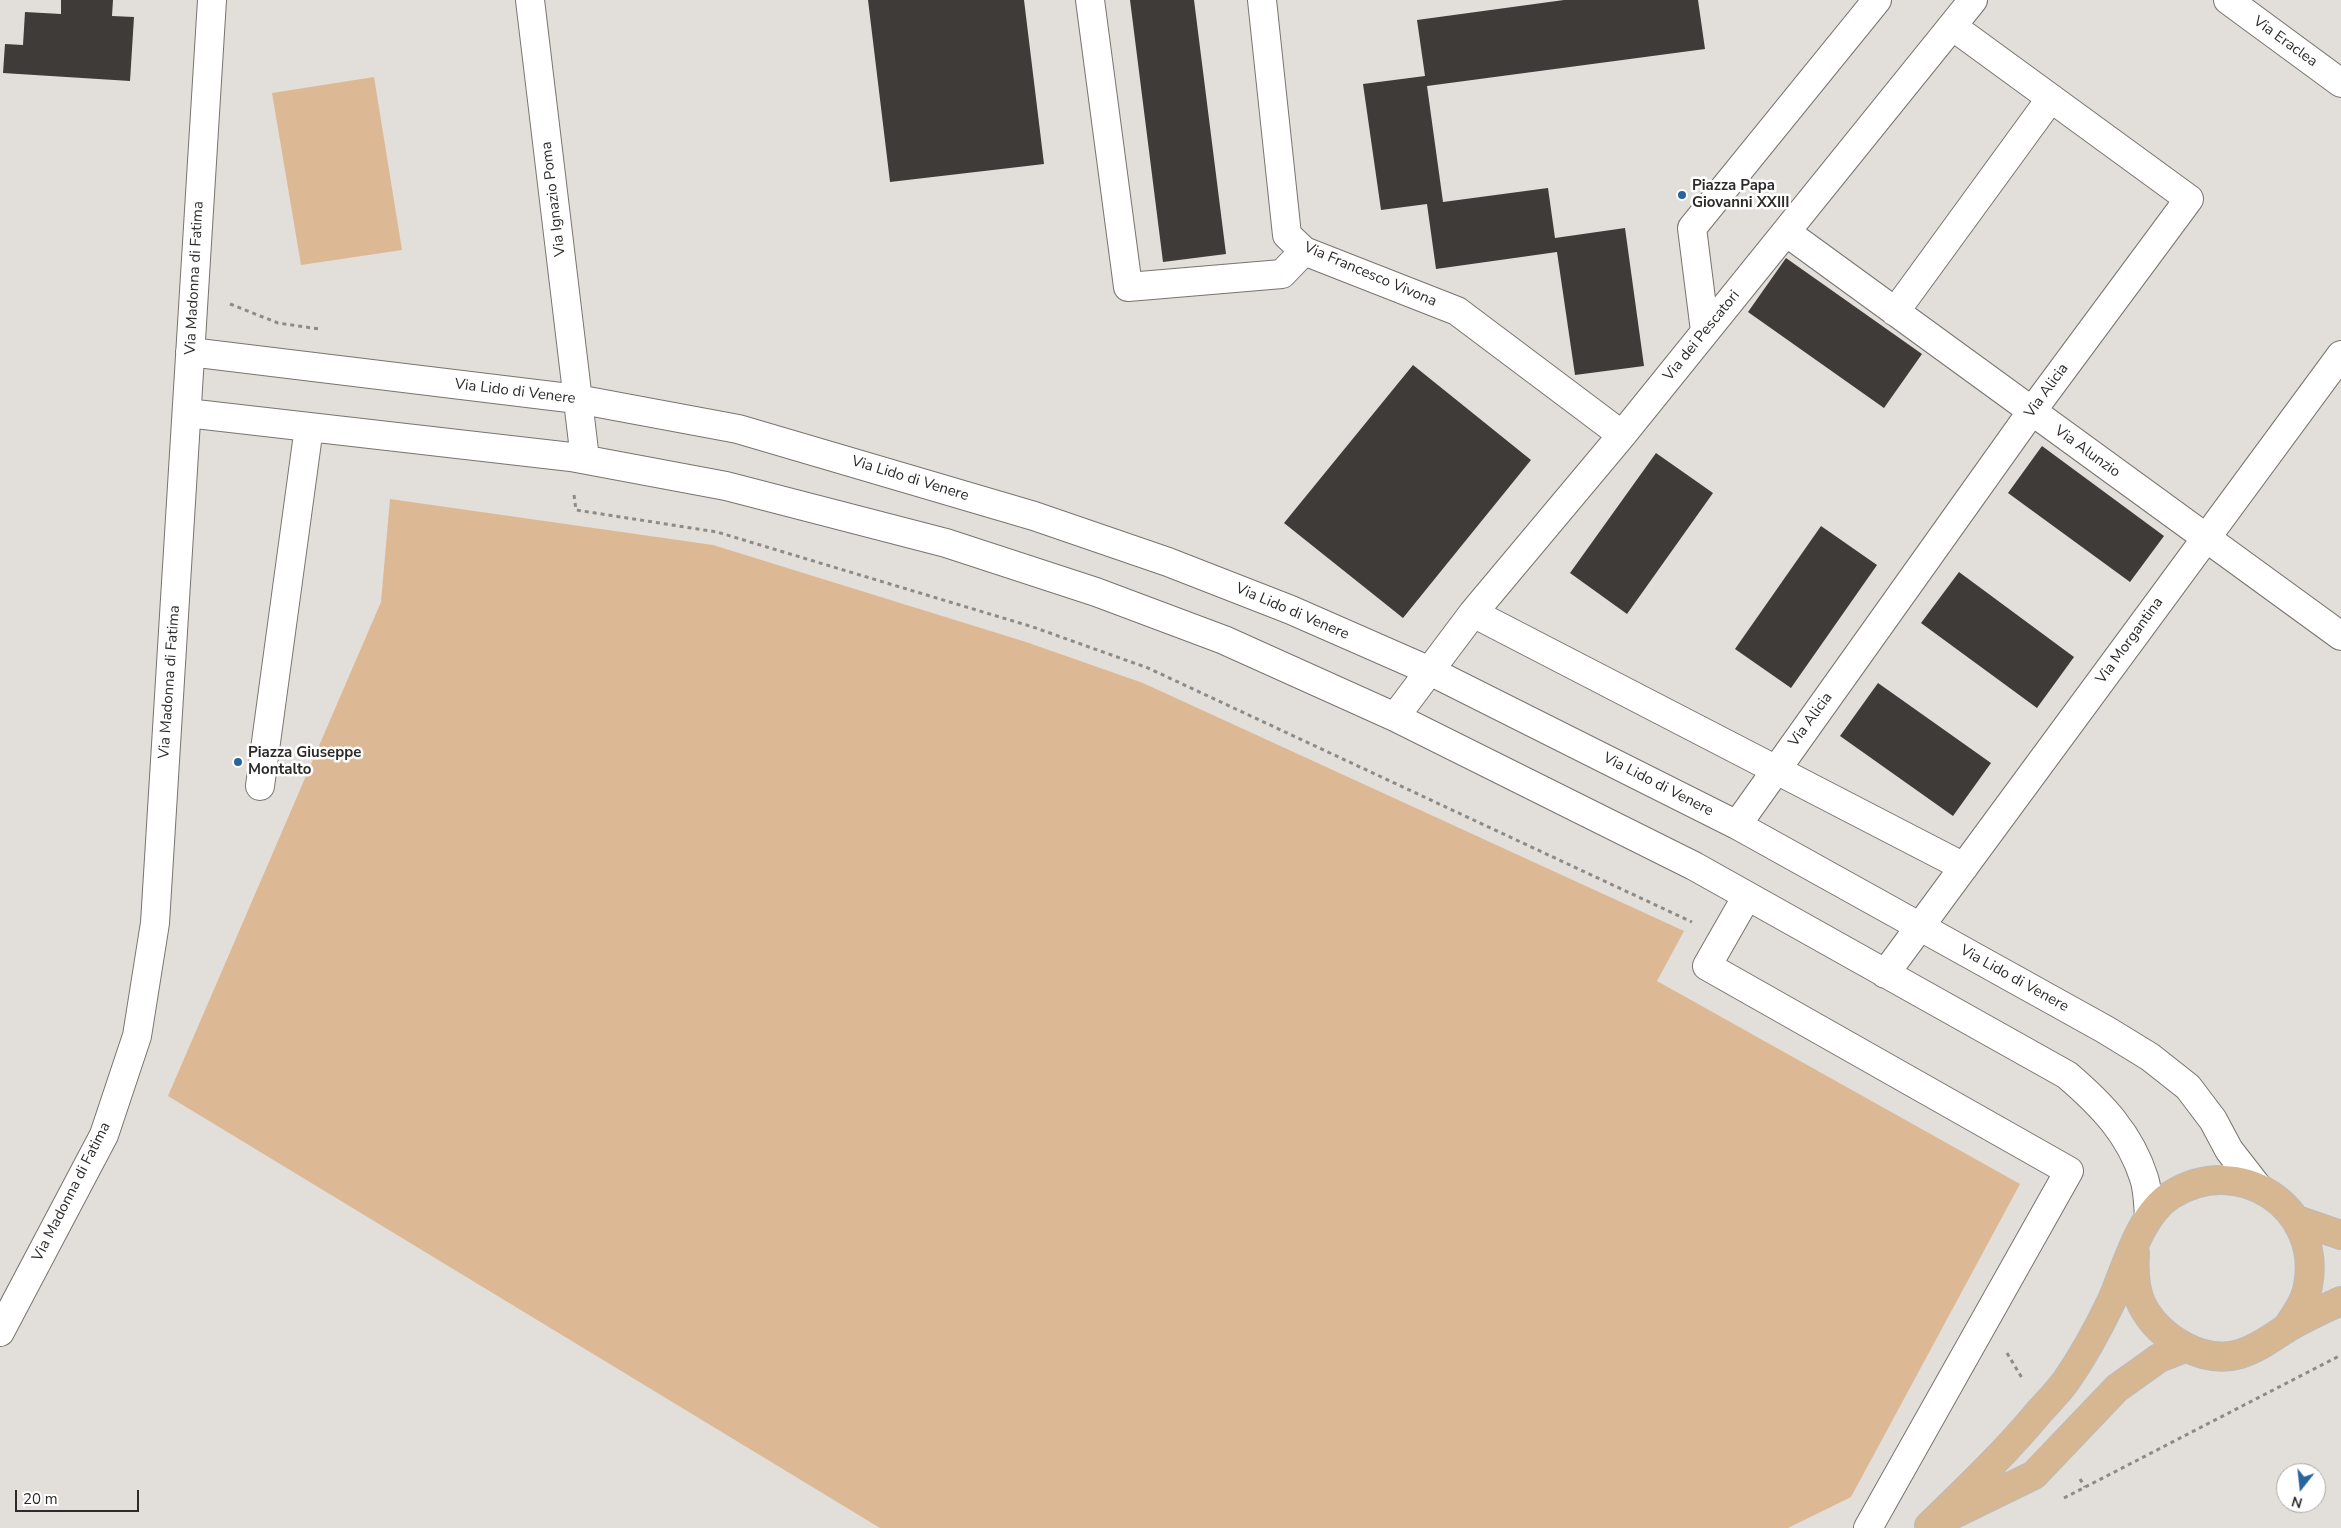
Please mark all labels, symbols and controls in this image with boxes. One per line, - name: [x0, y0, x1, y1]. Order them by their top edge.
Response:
- street label: Via Eraclea: [2249, 13, 2321, 71]
- street label: Via Ignazio Poma: [538, 141, 570, 257]
- place label: Piazza Papa Giovanni XXIII: [1692, 177, 1790, 212]
- marker: Piazza Papa Giovanni XXIII: [1676, 189, 1688, 201]
- street label: Via Madonna di Fatima: [182, 201, 208, 355]
- street label: Via Francesco Vivona: [1301, 239, 1439, 311]
- street label: Via dei Pescatori: [1660, 287, 1744, 385]
- street label: Via Alicia: [2021, 360, 2073, 422]
- street label: Via Lido di Venere: [454, 376, 576, 408]
- street label: Via Alunzio: [2051, 422, 2123, 482]
- street label: Via Lido di Venere: [849, 453, 971, 505]
- street label: Via Lido di Venere: [1233, 580, 1351, 644]
- street label: Via Morgantina: [2093, 594, 2167, 688]
- street label: Via Madonna di Fatima: [156, 605, 184, 759]
- street label: Via Alicia: [1785, 689, 1837, 751]
- place label: Piazza Giuseppe Montalto: [248, 744, 361, 779]
- street label: Via Lido di Venere: [1600, 749, 1716, 821]
- marker: Piazza Giuseppe Montalto: [232, 756, 244, 768]
- street label: Via Lido di Venere: [1957, 942, 2071, 1016]
- street label: Via Madonna di Fatima: [29, 1119, 115, 1265]
- north arrow: [2276, 1463, 2326, 1513]
- scale bar: [18, 1480, 141, 1512]
- text: 20 m: [23, 1489, 58, 1509]
- text: N: [2289, 1491, 2305, 1513]

